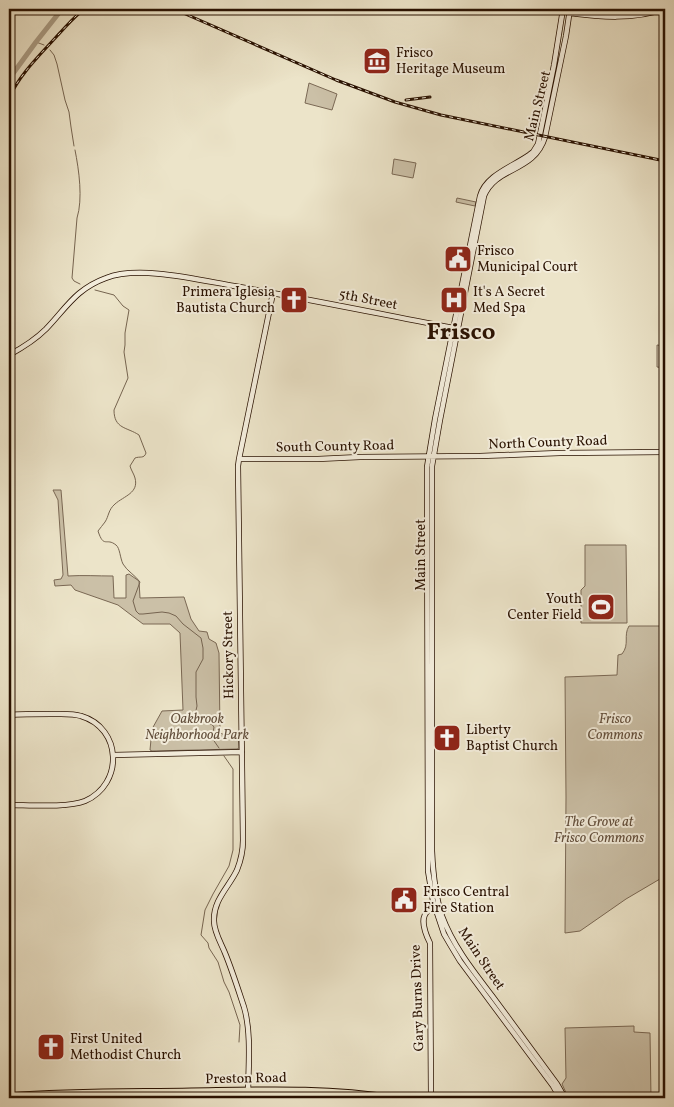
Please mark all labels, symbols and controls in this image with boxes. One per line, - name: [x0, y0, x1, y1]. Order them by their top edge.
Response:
- place label: Frisco Heritage Museum: [396, 44, 505, 79]
- museum icon: Frisco Heritage Museum: [362, 46, 392, 76]
- street label: Main Street: [520, 69, 556, 143]
- place label: Frisco Municipal Court: [477, 242, 578, 277]
- public building icon: Frisco Municipal Court: [443, 244, 473, 274]
- place label: Primera Iglesia Bautista Church: [176, 283, 275, 318]
- place label: It's A Secret Med Spa: [473, 283, 545, 318]
- church icon: Primera Iglesia Bautista Church: [279, 285, 309, 315]
- street label: 5th Street: [337, 285, 399, 315]
- hospital icon: It's A Secret Med Spa: [439, 285, 469, 315]
- district label: Frisco: [426, 316, 496, 350]
- street label: North County Road: [488, 431, 608, 455]
- street label: South County Road: [276, 436, 394, 458]
- street label: Main Street: [412, 519, 431, 591]
- place label: Youth Center Field: [507, 590, 582, 625]
- sports icon: Youth Center Field: [586, 592, 616, 622]
- street label: Hickory Street: [219, 611, 239, 699]
- park label: Oakbrook Neighborhood Park: [145, 710, 249, 745]
- park label: Frisco Commons: [587, 710, 643, 745]
- place label: Liberty Baptist Church: [466, 721, 558, 756]
- church icon: Liberty Baptist Church: [432, 723, 462, 753]
- park label: The Grove at Frisco Commons: [554, 813, 644, 848]
- place label: Frisco Central Fire Station: [423, 883, 509, 918]
- public building icon: Frisco Central Fire Station: [389, 885, 419, 915]
- street label: Main Street: [453, 924, 509, 994]
- street label: Gary Burns Drive: [407, 944, 429, 1052]
- place label: First United Methodist Church: [70, 1030, 181, 1065]
- church icon: First United Methodist Church: [36, 1032, 66, 1062]
- street label: Preston Road: [205, 1069, 287, 1089]

